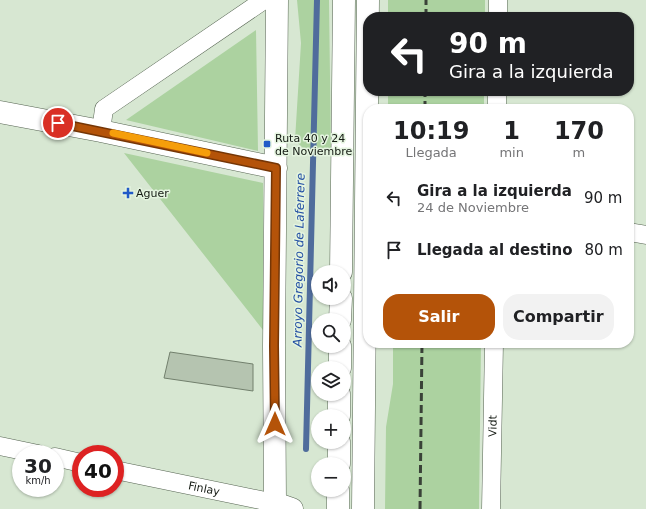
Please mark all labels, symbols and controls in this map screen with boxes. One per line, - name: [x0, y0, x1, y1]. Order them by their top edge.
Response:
- text: 90 m: [449, 27, 527, 60]
- icon: left: [383, 28, 435, 80]
- text: Gira a la izquierda: [449, 61, 614, 82]
- pin: [41, 106, 75, 140]
- icon: arrive: [47, 112, 69, 134]
- text: 10:19: [393, 117, 469, 145]
- text: 1: [503, 117, 520, 145]
- text: 170: [554, 117, 604, 145]
- place label: Ruta 40 y 24 de Noviembre: [275, 132, 353, 158]
- marker: Ruta 40 y 24 de Noviembre: [262, 139, 272, 149]
- text: Llegada: [406, 145, 457, 160]
- text: min: [499, 145, 524, 160]
- text: m: [573, 145, 585, 160]
- water label: Arroyo Gregorio de Laferrere: [290, 173, 308, 348]
- text: Gira a la izquierda: [417, 182, 572, 200]
- place label: Aguer: [136, 187, 169, 200]
- icon: left: [383, 187, 405, 209]
- marker: Aguer: [123, 188, 133, 198]
- text: 90 m: [584, 189, 622, 207]
- text: 24 de Noviembre: [417, 200, 529, 215]
- icon: arrive: [383, 239, 405, 261]
- text: Llegada al destino: [417, 241, 572, 259]
- text: 80 m: [584, 241, 623, 259]
- map controls: [311, 265, 351, 497]
- button: sound: [311, 265, 351, 305]
- button: Salir: [383, 294, 495, 340]
- button: Compartir: [503, 294, 614, 340]
- button: search: [311, 313, 351, 353]
- button: layers: [311, 361, 351, 401]
- position arrow: [254, 403, 296, 445]
- button: +: [311, 409, 351, 449]
- street label: Vidt: [486, 414, 500, 437]
- speed limit sign: 40: [72, 445, 124, 497]
- text: 30: [24, 454, 52, 478]
- button: −: [311, 457, 351, 497]
- text: km/h: [25, 475, 51, 486]
- street label: Finlay: [187, 479, 221, 499]

